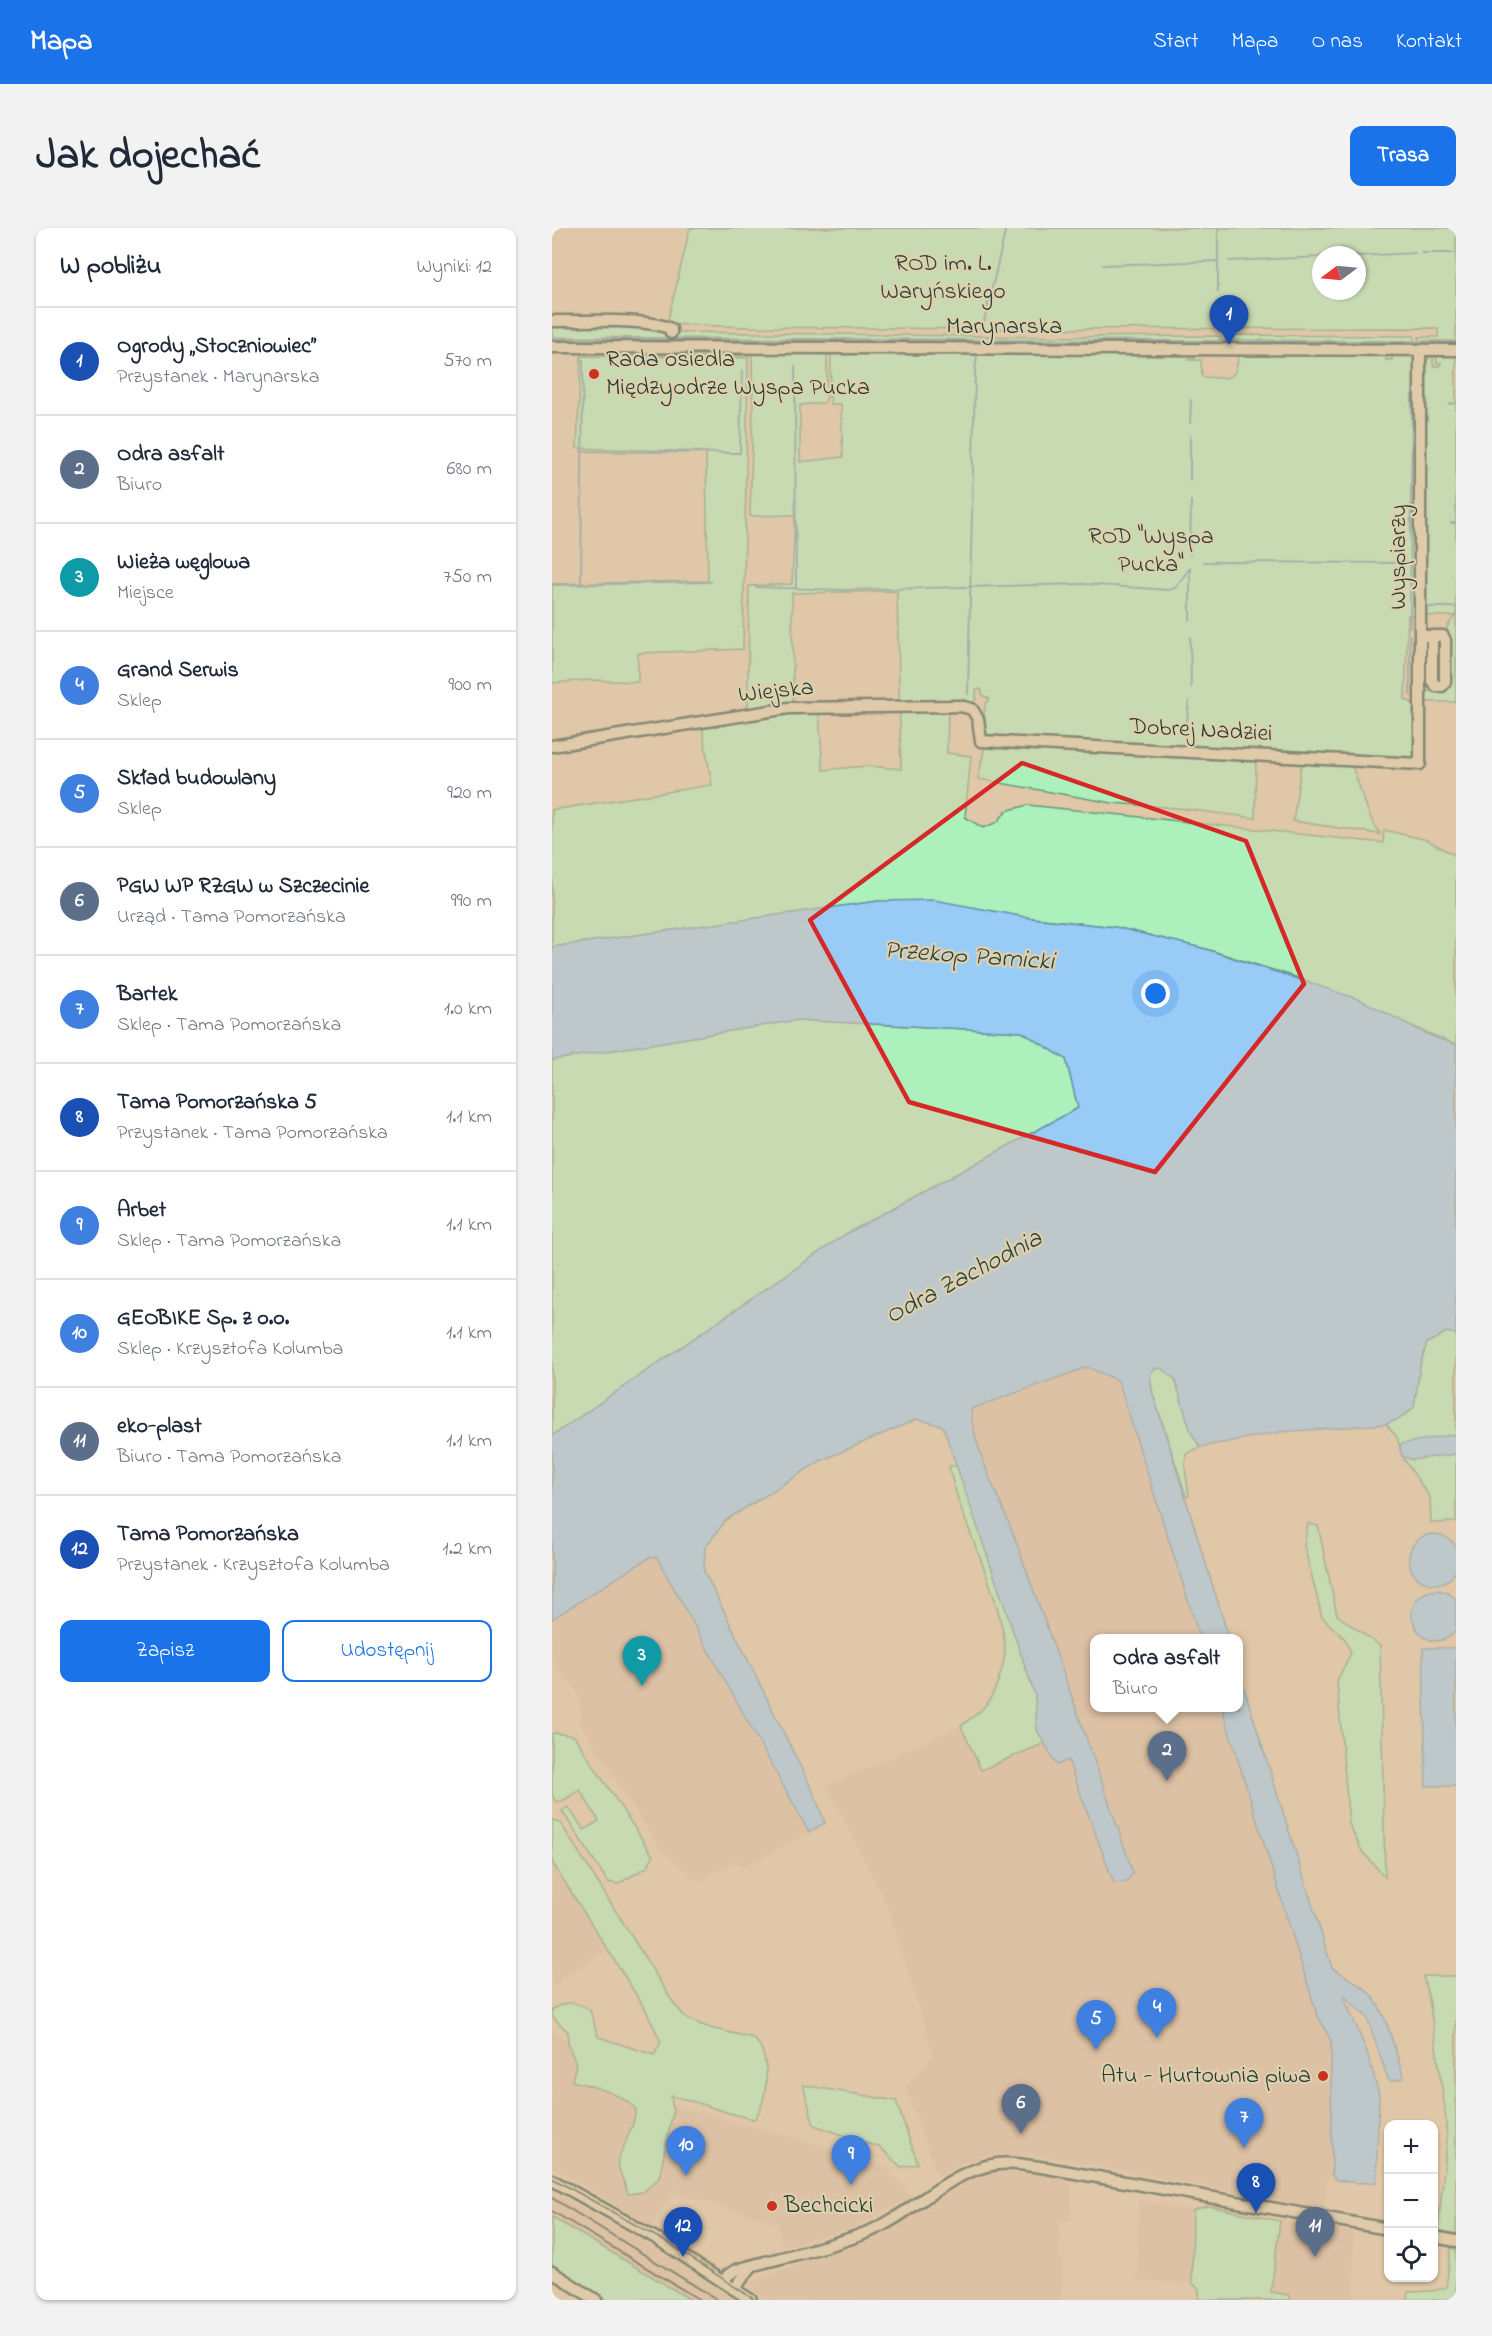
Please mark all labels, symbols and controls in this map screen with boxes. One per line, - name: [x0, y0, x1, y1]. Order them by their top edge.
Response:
- text: Mapa: [30, 22, 92, 63]
- text: Start: [1153, 27, 1199, 57]
- text: Mapa: [1232, 27, 1278, 57]
- text: O nas: [1311, 27, 1363, 57]
- text: Kontakt: [1396, 27, 1462, 57]
- text: Jak dojechać: [36, 126, 260, 187]
- button: Trasa: [1350, 126, 1456, 186]
- north arrow: [1312, 246, 1366, 300]
- park label: ROD im. L. Waryńskiego: [880, 247, 1006, 311]
- text: W pobliżu: [60, 248, 161, 286]
- text: Wyniki: 12: [417, 253, 492, 282]
- pin: 1: [1210, 296, 1248, 345]
- street label: Marynarska: [946, 310, 1062, 346]
- text: Ogrody „Stoczniowiec”: [117, 331, 316, 363]
- place label: Rada osiedla Międzyodrze Wyspa Pucka: [606, 343, 870, 407]
- text: 1: [76, 347, 83, 376]
- text: 570 m: [443, 347, 492, 376]
- text: Przystanek · Marynarska: [117, 363, 319, 392]
- marker: Rada osiedla Międzyodrze Wyspa Pucka: [587, 367, 601, 381]
- text: Odra asfalt: [117, 439, 224, 471]
- text: 2: [75, 455, 84, 484]
- text: 680 m: [447, 455, 492, 484]
- text: Biuro: [117, 471, 162, 500]
- street label: Wyspiarzy: [1382, 504, 1418, 610]
- park label: ROD "Wyspa Pucka": [1088, 520, 1214, 583]
- text: Wieża węglowa: [117, 547, 250, 579]
- text: 3: [75, 563, 84, 592]
- text: 750 m: [443, 563, 492, 592]
- text: Miejsce: [117, 579, 174, 608]
- text: Grand Serwis: [117, 655, 239, 687]
- text: 4: [75, 671, 84, 700]
- text: 900 m: [448, 671, 492, 700]
- street label: Wiejska: [737, 671, 815, 713]
- text: Sklep: [117, 687, 162, 716]
- street label: Dobrej Nadziei: [1128, 710, 1273, 752]
- text: Skład budowlany: [117, 763, 276, 795]
- text: 5: [74, 779, 85, 808]
- text: 920 m: [447, 779, 492, 808]
- text: Sklep: [117, 795, 162, 824]
- text: PGW WP RZGW w Szczecinie: [117, 871, 369, 903]
- text: 6: [75, 887, 84, 916]
- text: 990 m: [451, 887, 492, 916]
- text: Urząd · Tama Pomorzańska: [117, 903, 346, 932]
- water label: Przekop Parnicki: [883, 932, 1058, 982]
- text: Bartek: [117, 979, 177, 1011]
- your location: [1141, 979, 1170, 1008]
- text: 7: [75, 995, 84, 1024]
- text: 1.0 km: [444, 995, 492, 1024]
- text: Sklep · Tama Pomorzańska: [117, 1011, 341, 1040]
- text: Tama Pomorzańska 5: [117, 1087, 317, 1119]
- text: 8: [76, 1103, 83, 1132]
- text: 1.1 km: [446, 1103, 492, 1132]
- text: Przystanek · Tama Pomorzańska: [117, 1119, 388, 1148]
- text: Arbet: [117, 1195, 166, 1227]
- text: 9: [76, 1211, 83, 1240]
- text: 1.1 km: [446, 1211, 492, 1240]
- water label: Odra Zachodnia: [879, 1220, 1050, 1335]
- text: Sklep · Tama Pomorzańska: [117, 1227, 341, 1256]
- text: GEOBIKE Sp. z o.o.: [117, 1303, 289, 1335]
- text: 10: [72, 1319, 87, 1348]
- text: 1.1 km: [446, 1319, 492, 1348]
- text: Sklep · Krzysztofa Kolumba: [117, 1335, 343, 1364]
- text: eko-plast: [117, 1411, 202, 1443]
- text: 11: [73, 1427, 86, 1456]
- text: 1.1 km: [446, 1427, 492, 1456]
- text: Biuro · Tama Pomorzańska: [117, 1443, 342, 1472]
- text: Tama Pomorzańska: [117, 1519, 299, 1551]
- text: 12: [71, 1535, 88, 1564]
- text: 1.2 km: [442, 1535, 492, 1564]
- text: Przystanek · Krzysztofa Kolumba: [117, 1551, 390, 1580]
- button: Zapisz: [60, 1620, 270, 1682]
- button: Udostępnij: [282, 1620, 492, 1682]
- popup: [1090, 1634, 1243, 1712]
- pin: 3: [622, 1636, 662, 1686]
- text: Odra asfalt: [1113, 1643, 1220, 1675]
- text: Biuro: [1113, 1675, 1158, 1704]
- pin: 2: [1148, 1732, 1186, 1781]
- pin: 4: [1138, 1988, 1176, 2038]
- pin: 5: [1076, 2000, 1116, 2050]
- place label: Atu - Hurtownia piwa: [1101, 2059, 1311, 2094]
- marker: Atu - Hurtownia piwa: [1316, 2069, 1330, 2083]
- pin: 6: [1002, 2084, 1040, 2134]
- pin: 7: [1224, 2098, 1264, 2148]
- map controls: [1384, 2120, 1438, 2282]
- button: +: [1384, 2120, 1438, 2174]
- pin: 10: [666, 2126, 706, 2176]
- pin: 9: [832, 2136, 870, 2185]
- pin: 8: [1236, 2164, 1276, 2213]
- button: −: [1384, 2174, 1438, 2228]
- place label: Bechcicki: [783, 2189, 873, 2224]
- marker: Bechcicki: [765, 2199, 779, 2213]
- pin: 12: [664, 2208, 702, 2257]
- pin: 11: [1296, 2208, 1335, 2257]
- button: locate: [1384, 2228, 1438, 2282]

